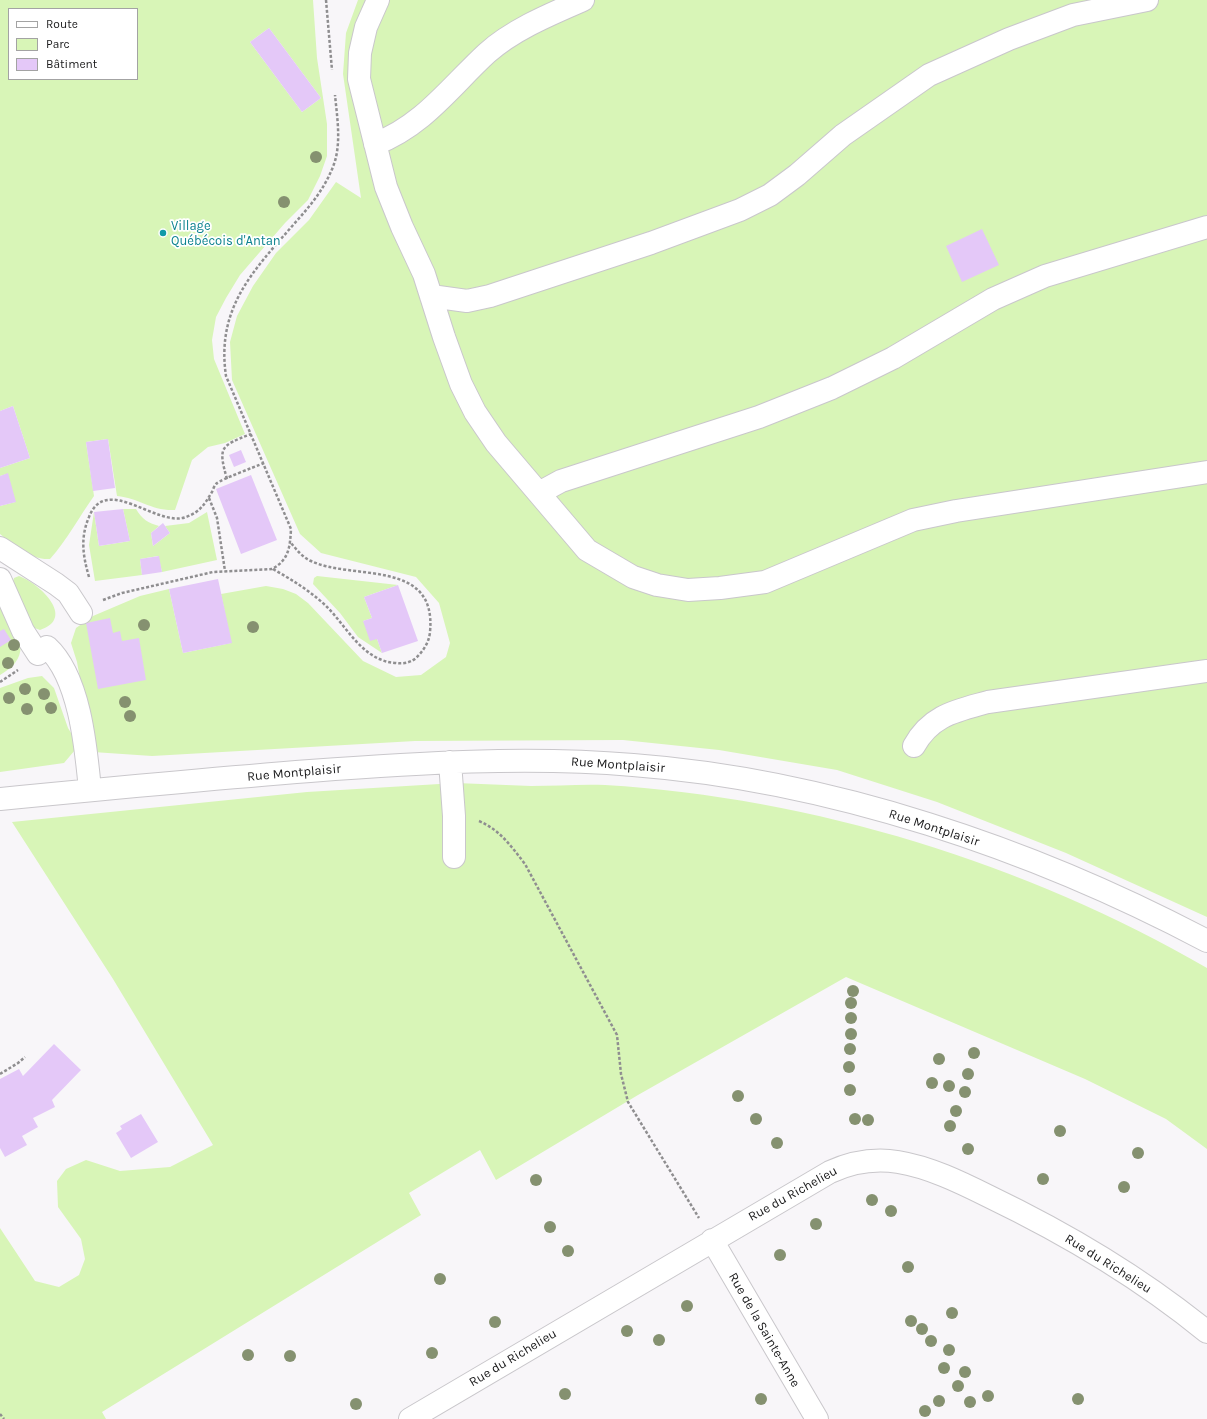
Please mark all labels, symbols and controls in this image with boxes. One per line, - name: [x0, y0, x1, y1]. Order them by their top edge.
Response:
- legend: [8, 8, 138, 80]
- text: Route: [46, 17, 78, 31]
- text: Parc: [46, 37, 70, 51]
- text: Bâtiment: [46, 57, 97, 71]
- place label: Village Québécois d'Antan: [171, 218, 281, 249]
- marker: Village Québécois d'Antan: [158, 228, 168, 238]
- street label: Rue Montplaisir: [571, 754, 665, 776]
- street label: Rue Montplaisir: [246, 761, 342, 785]
- street label: Rue Montplaisir: [887, 806, 981, 850]
- street label: Rue du Richelieu: [746, 1163, 840, 1225]
- street label: Rue du Richelieu: [1062, 1231, 1154, 1297]
- street label: Rue de la Sainte-Anne: [725, 1270, 803, 1390]
- street label: Rue du Richelieu: [466, 1326, 560, 1390]

